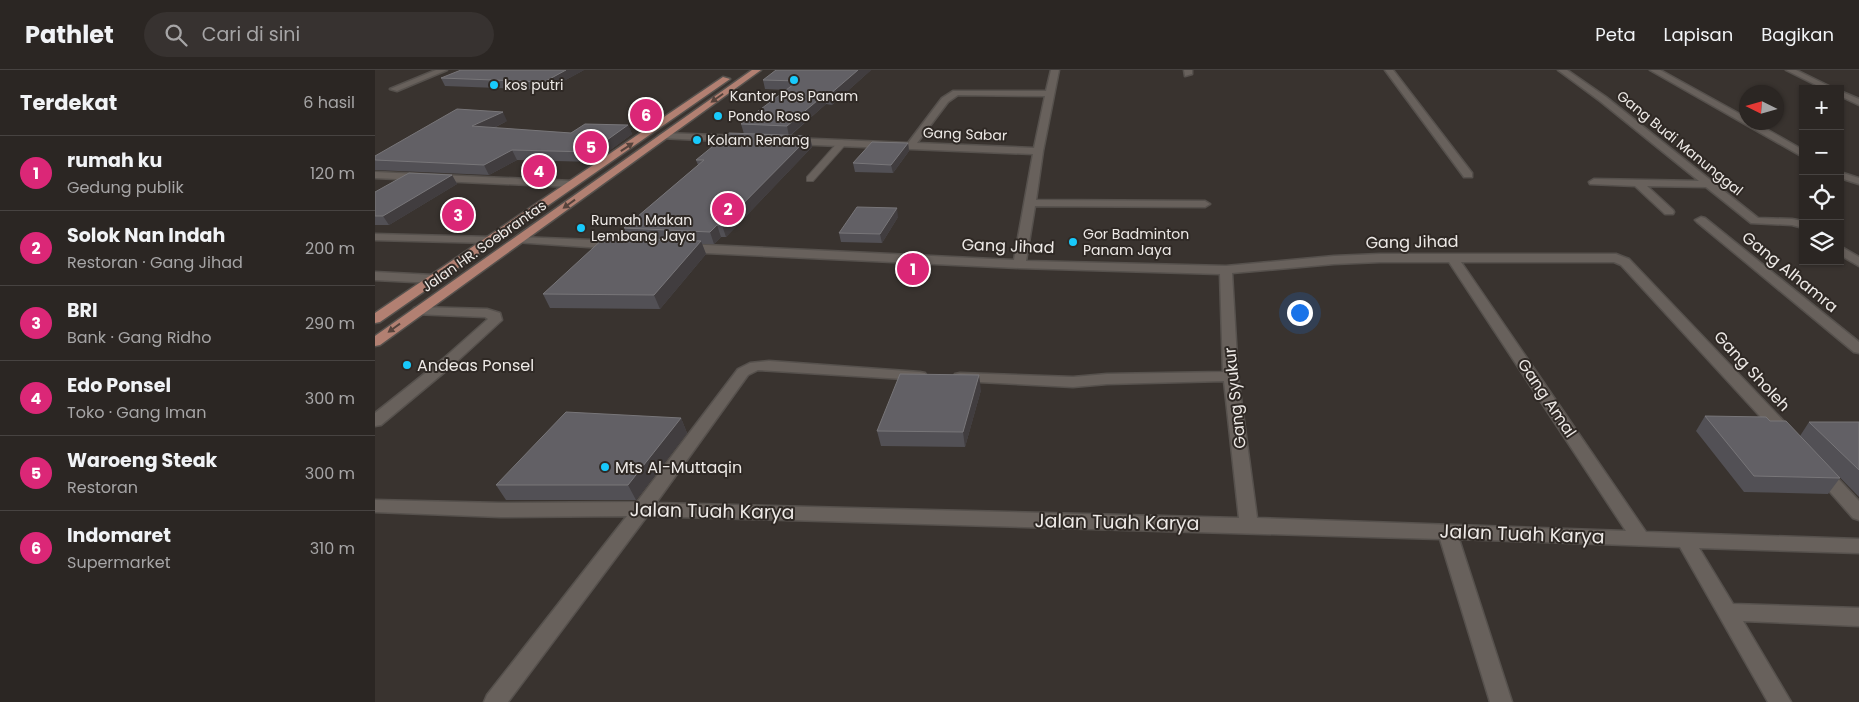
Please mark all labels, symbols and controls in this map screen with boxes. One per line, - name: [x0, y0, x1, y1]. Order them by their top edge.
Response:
- search box: [144, 12, 494, 57]
- text: Pathlet: [25, 18, 114, 51]
- icon: search: [162, 21, 190, 49]
- text: Cari di sini: [202, 21, 300, 48]
- text: Peta: [1595, 22, 1636, 47]
- text: Lapisan: [1664, 22, 1733, 47]
- text: Bagikan: [1761, 22, 1834, 47]
- marker: Kantor Pos Panam: [788, 74, 800, 86]
- place label: kos putri: [504, 75, 563, 95]
- marker: kos putri: [488, 79, 500, 91]
- north arrow: [1739, 85, 1784, 130]
- map controls: [1799, 85, 1844, 265]
- button: +: [1799, 85, 1844, 130]
- place label: Kantor Pos Panam: [730, 86, 858, 106]
- street label: Gang Budi Manunggal: [1613, 86, 1747, 200]
- text: Terdekat: [20, 88, 117, 117]
- text: 6 hasil: [303, 91, 355, 114]
- one-way arrow: [710, 93, 724, 103]
- pin: 6: [630, 96, 662, 134]
- place label: Pondo Roso: [728, 106, 810, 126]
- marker: Pondo Roso: [712, 110, 724, 122]
- street label: Gang Sabar: [922, 123, 1008, 145]
- pin: 5: [575, 128, 607, 166]
- place label: Kolam Renang: [707, 130, 809, 150]
- button: −: [1799, 130, 1844, 175]
- marker: Kolam Renang: [691, 134, 703, 146]
- one-way arrow: [621, 142, 634, 152]
- text: rumah ku: [67, 147, 162, 174]
- pin: 4: [523, 152, 555, 190]
- text: 1: [33, 162, 39, 185]
- text: 120 m: [310, 162, 355, 185]
- button: locate: [1799, 175, 1844, 220]
- text: Gedung publik: [67, 176, 184, 199]
- pin: 2: [712, 190, 744, 228]
- street label: Jalan HR. Soebrantas: [418, 195, 550, 297]
- pin: 3: [442, 196, 474, 234]
- one-way arrow: [563, 198, 576, 209]
- place label: Rumah Makan Lembang Jaya: [591, 210, 695, 246]
- button: layers: [1799, 220, 1844, 265]
- text: Solok Nan Indah: [67, 222, 225, 249]
- marker: Rumah Makan Lembang Jaya: [575, 222, 587, 234]
- place label: Gor Badminton Panam Jaya: [1083, 224, 1189, 260]
- street label: Gang Alhamra: [1737, 226, 1843, 318]
- street label: Gang Jihad: [1365, 230, 1459, 254]
- street label: Gang Jihad: [961, 233, 1055, 259]
- marker: Gor Badminton Panam Jaya: [1067, 236, 1079, 248]
- text: 2: [31, 237, 41, 260]
- text: 200 m: [305, 237, 355, 260]
- pin: 1: [897, 250, 929, 288]
- text: Restoran · Gang Jihad: [67, 251, 243, 274]
- text: BRI: [67, 297, 98, 324]
- your location: [1287, 300, 1313, 326]
- text: 3: [31, 312, 41, 335]
- text: 290 m: [305, 312, 355, 335]
- one-way arrow: [388, 323, 401, 334]
- text: Bank · Gang Ridho: [67, 326, 212, 349]
- street label: Gang Sholeh: [1709, 326, 1795, 416]
- street label: Gang Syukur: [1218, 346, 1252, 450]
- place label: Andeas Ponsel: [417, 354, 534, 377]
- street label: Gang Amal: [1512, 354, 1582, 442]
- marker: Andeas Ponsel: [401, 359, 413, 371]
- text: Edo Ponsel: [67, 372, 171, 399]
- text: 4: [31, 387, 41, 410]
- text: 300 m: [305, 387, 355, 410]
- text: Toko · Gang Iman: [67, 401, 206, 424]
- text: Waroeng Steak: [67, 447, 217, 474]
- place label: Mts Al-Muttaqin: [615, 456, 742, 479]
- marker: Mts Al-Muttaqin: [599, 461, 611, 473]
- text: 5: [31, 462, 41, 485]
- text: 300 m: [305, 462, 355, 485]
- text: Restoran: [67, 476, 138, 499]
- street label: Jalan Tuah Karya: [629, 496, 795, 526]
- street label: Jalan Tuah Karya: [1034, 507, 1200, 537]
- street label: Jalan Tuah Karya: [1439, 518, 1605, 550]
- text: Indomaret: [67, 522, 171, 549]
- text: 6: [31, 537, 41, 560]
- text: 310 m: [310, 537, 355, 560]
- text: Supermarket: [67, 551, 171, 574]

